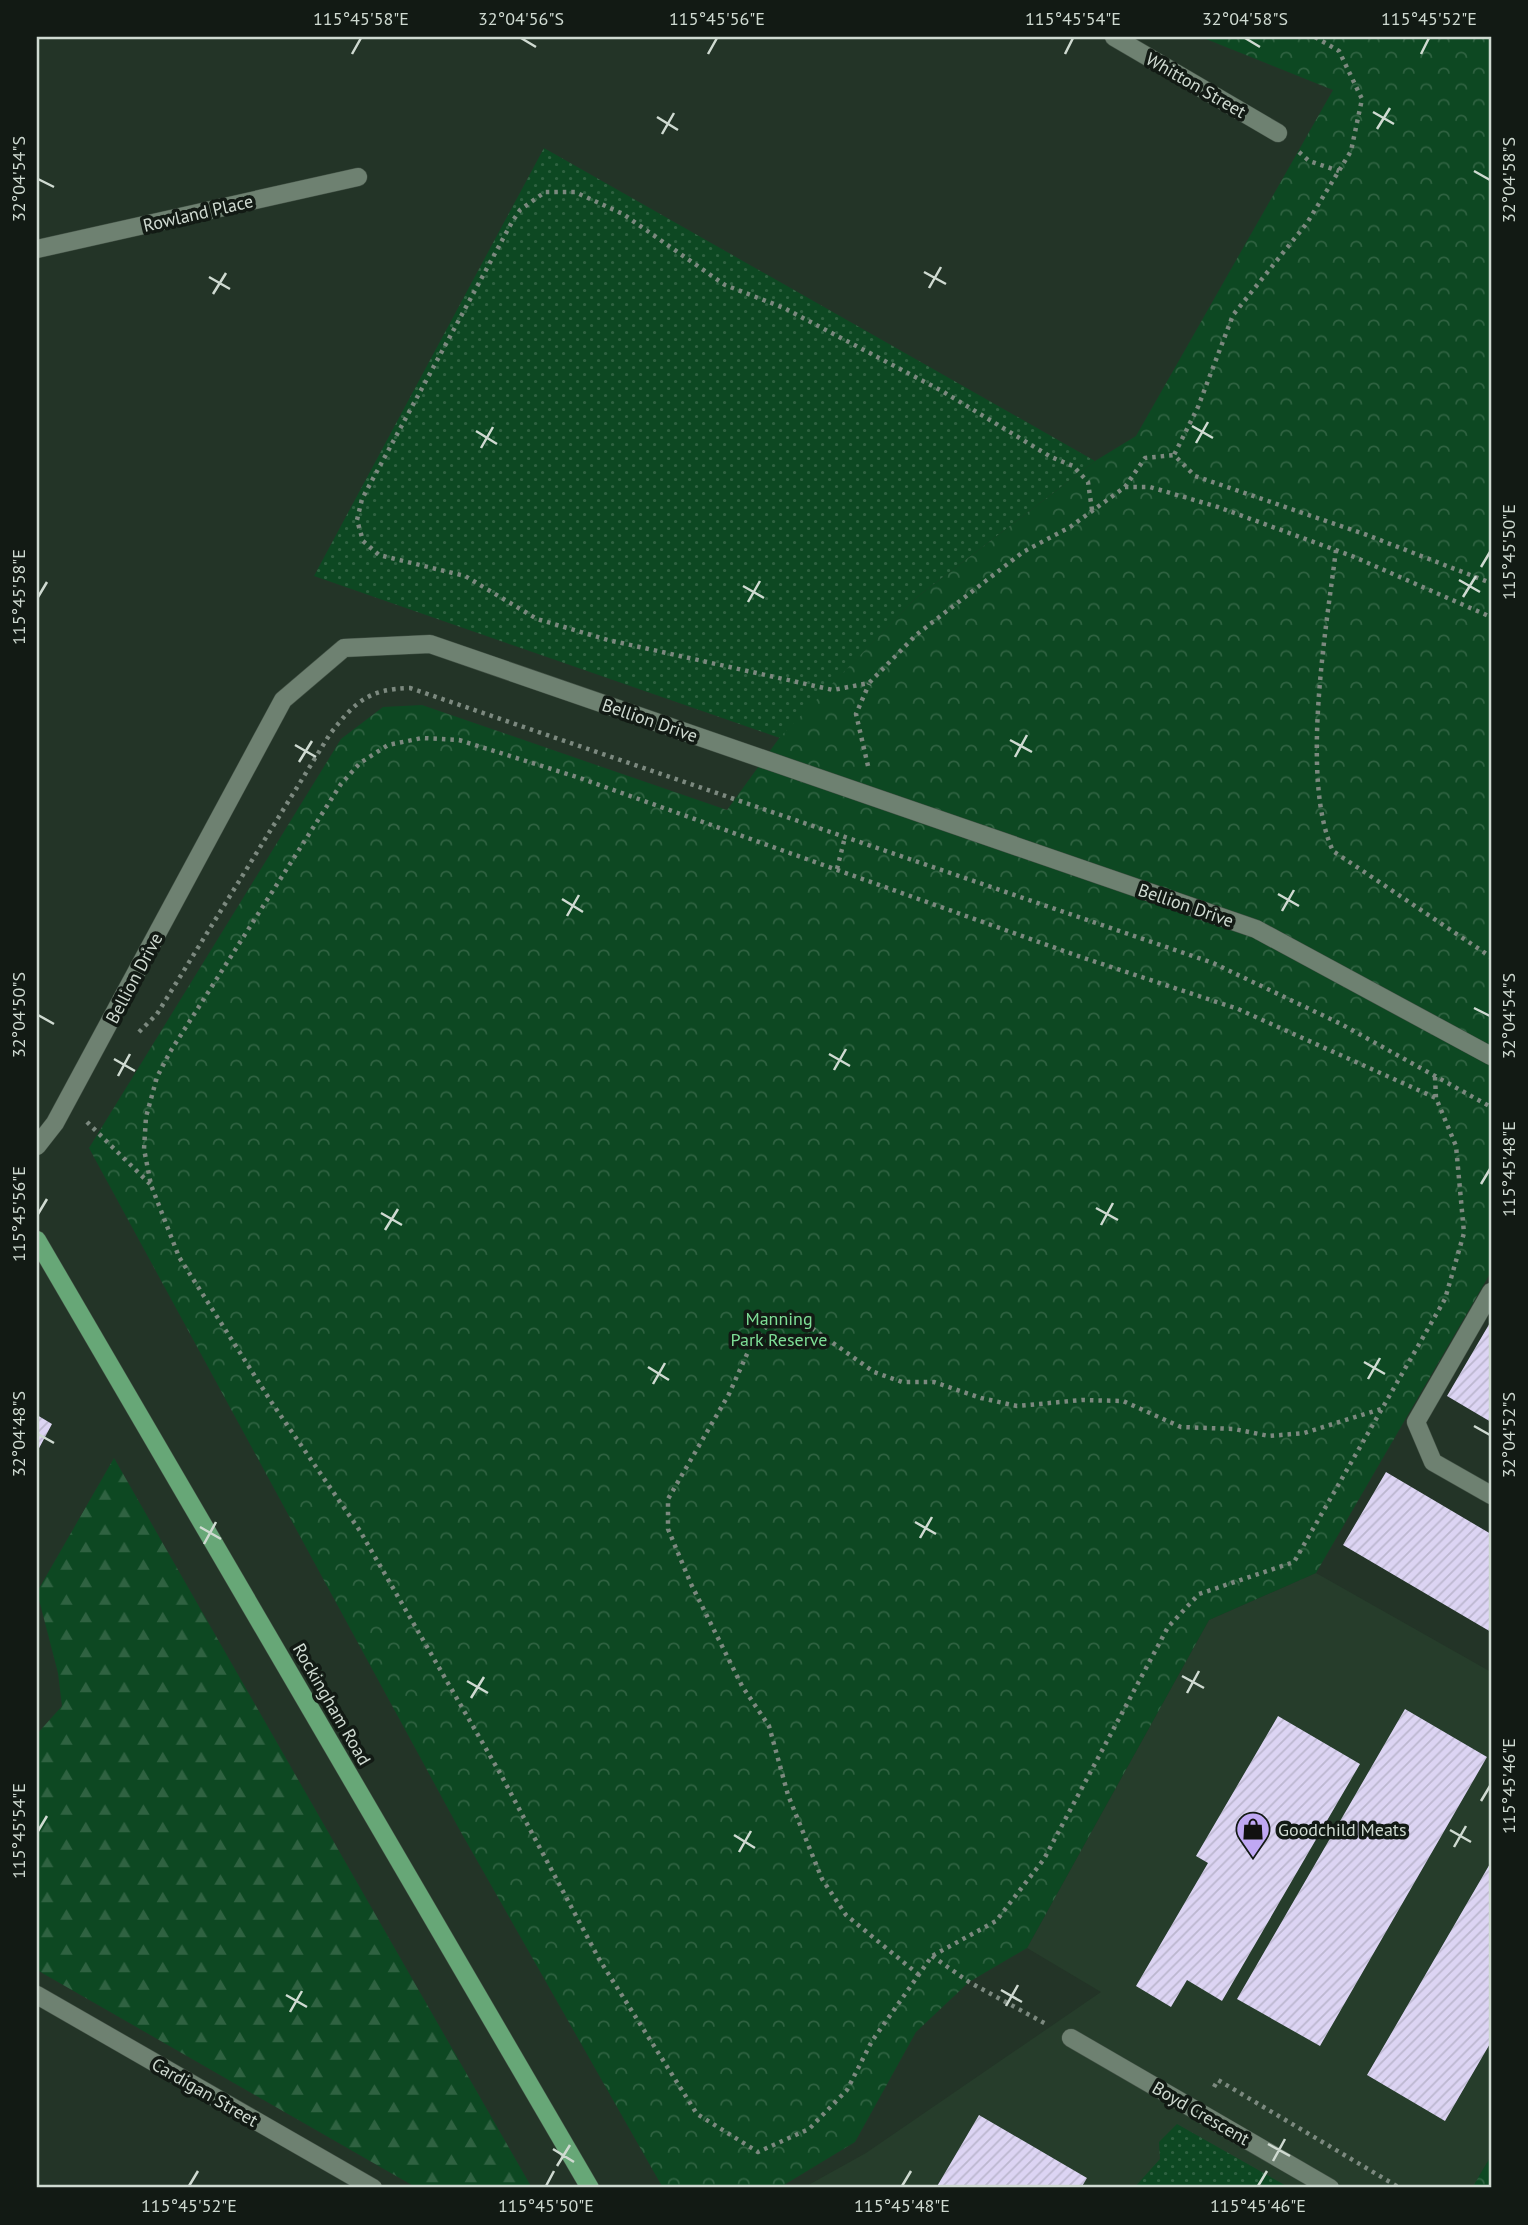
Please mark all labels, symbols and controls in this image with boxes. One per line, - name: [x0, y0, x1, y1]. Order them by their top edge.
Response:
- text: 115°45'58"E: [313, 7, 409, 30]
- text: 32°04'56"S: [478, 7, 564, 30]
- text: 115°45'56"E: [669, 7, 765, 30]
- text: 115°45'54"E: [1025, 7, 1121, 30]
- text: 32°04'58"S: [1202, 7, 1288, 30]
- text: 115°45'52"E: [1381, 7, 1477, 30]
- street label: Whitton Street: [1142, 47, 1250, 123]
- text: 32°04'54"S: [7, 136, 30, 222]
- text: 32°04'58"S: [1497, 137, 1520, 223]
- street label: Rowland Place: [141, 189, 255, 237]
- text: 115°45'50"E: [1497, 504, 1520, 600]
- text: 115°45'58"E: [7, 549, 30, 645]
- street label: Bellion Drive: [599, 693, 701, 747]
- street label: Bellion Drive: [1135, 878, 1237, 932]
- street label: Bellion Drive: [100, 929, 168, 1027]
- text: 32°04'50"S: [7, 972, 30, 1058]
- text: 32°04'54"S: [1497, 973, 1520, 1059]
- text: 115°45'48"E: [1497, 1121, 1520, 1217]
- text: 115°45'56"E: [7, 1166, 30, 1262]
- park label: Manning Park Reserve: [731, 1307, 827, 1351]
- text: 32°04'48"S: [7, 1391, 30, 1477]
- text: 32°04'52"S: [1497, 1392, 1520, 1478]
- street label: Rockingham Road: [288, 1639, 376, 1769]
- text: 115°45'46"E: [1497, 1738, 1520, 1834]
- text: 115°45'54"E: [7, 1783, 30, 1879]
- shop icon: Goodchild Meats: [1234, 1810, 1272, 1859]
- place label: Goodchild Meats: [1278, 1818, 1407, 1841]
- street label: Cardigan Street: [148, 2052, 262, 2132]
- street label: Boyd Crescent: [1148, 2076, 1254, 2150]
- text: 115°45'52"E: [141, 2194, 237, 2217]
- text: 115°45'50"E: [498, 2194, 594, 2217]
- text: 115°45'48"E: [854, 2194, 950, 2217]
- text: 115°45'46"E: [1210, 2194, 1306, 2217]

